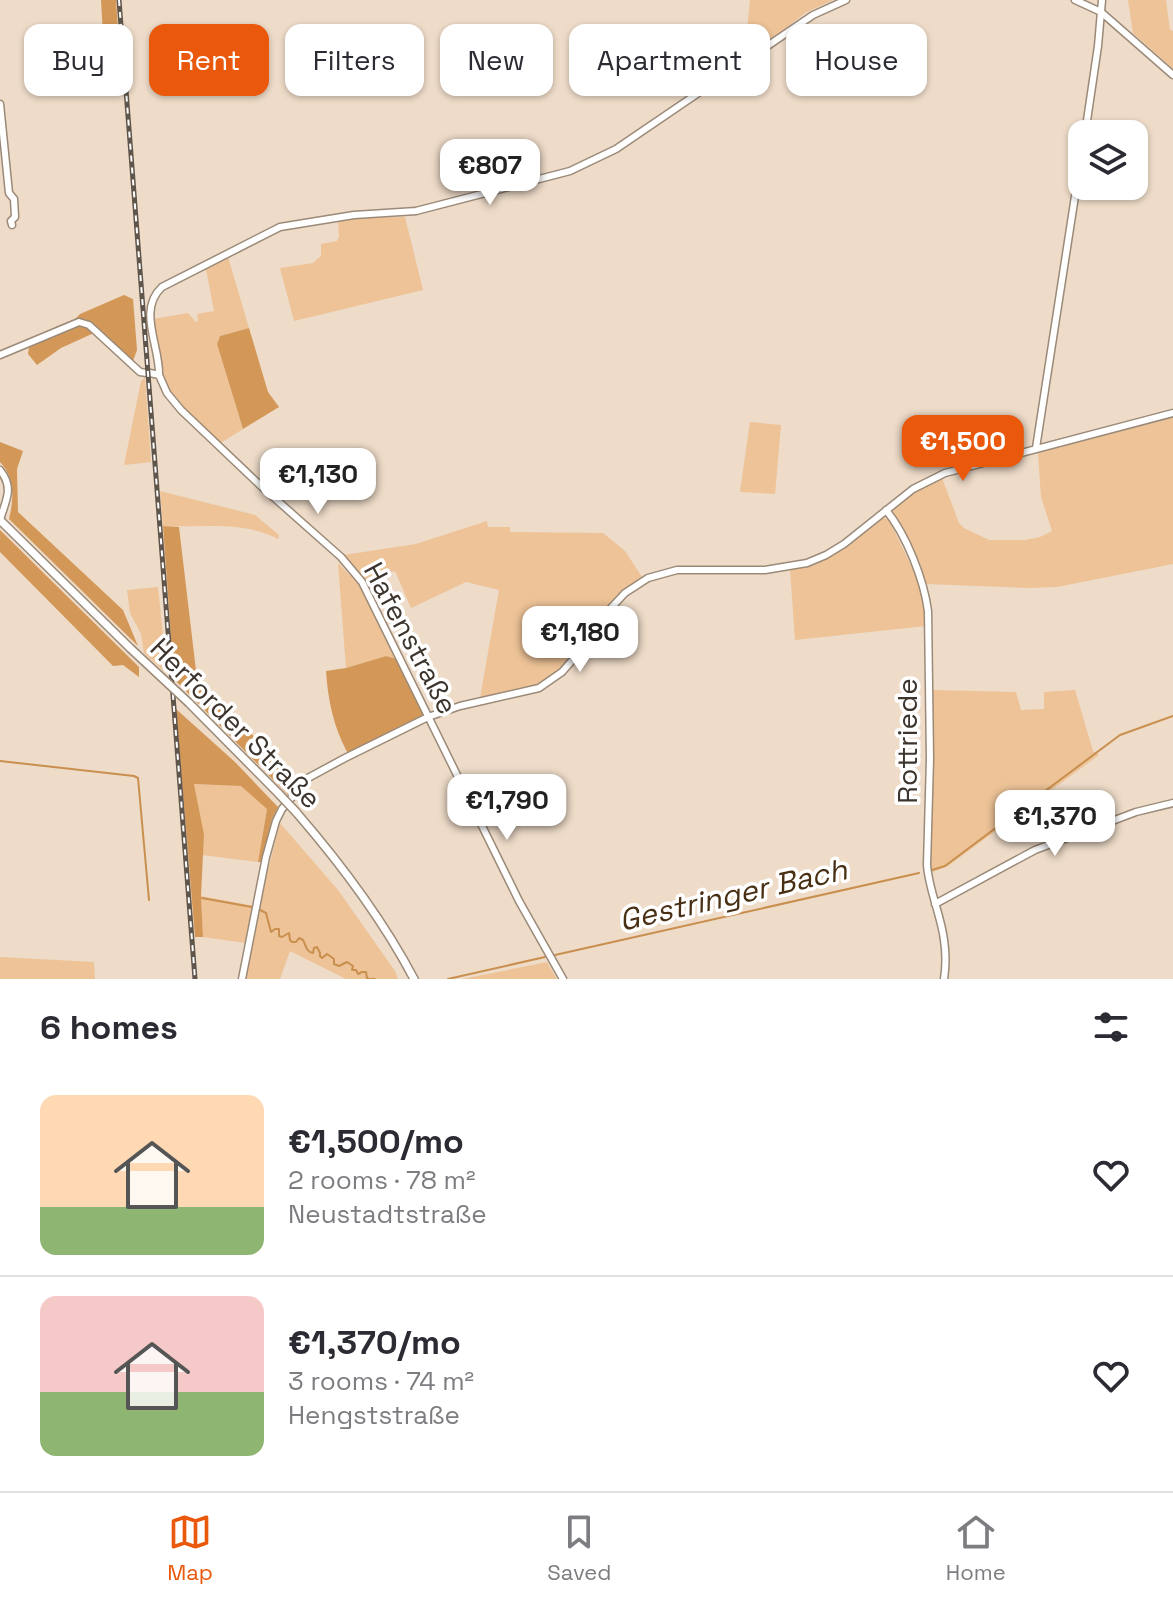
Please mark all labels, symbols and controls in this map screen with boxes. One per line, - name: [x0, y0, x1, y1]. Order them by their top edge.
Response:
- chip: Buy: [24, 24, 133, 96]
- chip: Rent: [149, 24, 269, 96]
- chip: Filters: [285, 24, 424, 96]
- chip: New: [440, 24, 553, 96]
- chip: Apartment: [569, 24, 770, 96]
- chip: House: [786, 24, 927, 96]
- map controls: [1068, 120, 1148, 200]
- button: layers: [1068, 120, 1148, 200]
- pin: €807: [443, 139, 537, 207]
- text: €807: [458, 148, 522, 182]
- pin: €1,500: [898, 415, 1028, 483]
- text: €1,500: [920, 424, 1006, 458]
- pin: €1,130: [253, 448, 383, 516]
- text: €1,130: [278, 457, 358, 491]
- street label: Hafenstraße: [356, 556, 466, 720]
- pin: €1,180: [515, 606, 645, 674]
- text: €1,180: [540, 615, 620, 649]
- street label: Herforder Straße: [143, 630, 329, 816]
- street label: Rottriede: [889, 678, 925, 804]
- pin: €1,790: [442, 774, 572, 842]
- text: €1,790: [465, 783, 549, 817]
- pin: €1,370: [990, 790, 1120, 858]
- text: €1,370: [1013, 799, 1097, 833]
- water label: Gestringer Bach: [615, 849, 851, 940]
- icon: filters: [1089, 1005, 1133, 1049]
- text: 6 homes: [40, 1006, 178, 1049]
- text: €1,500/mo: [288, 1120, 464, 1163]
- icon: home: [104, 1127, 200, 1223]
- icon: heart: [1089, 1153, 1133, 1197]
- text: 2 rooms · 78 m²: [288, 1163, 475, 1197]
- text: Neustadtstraße: [288, 1197, 487, 1231]
- text: €1,370/mo: [288, 1321, 461, 1364]
- icon: home: [104, 1328, 200, 1424]
- icon: heart: [1089, 1354, 1133, 1398]
- text: 3 rooms · 74 m²: [288, 1364, 474, 1398]
- text: Hengststraße: [288, 1398, 460, 1432]
- tab: Map: [167, 1510, 213, 1586]
- tab: Saved: [547, 1510, 612, 1586]
- tab: Home: [946, 1510, 1006, 1586]

